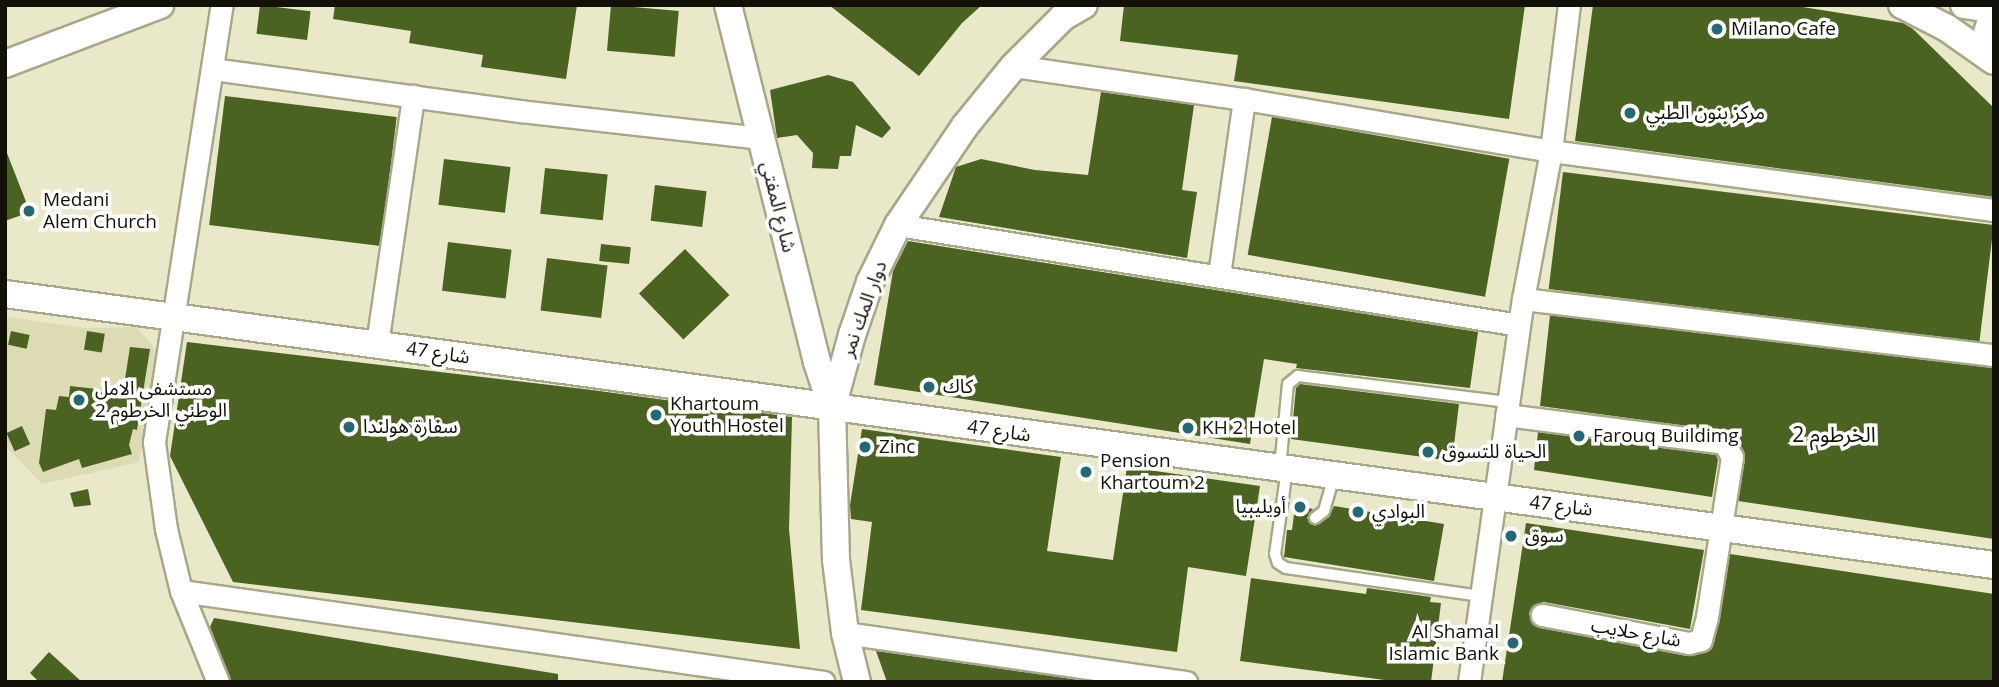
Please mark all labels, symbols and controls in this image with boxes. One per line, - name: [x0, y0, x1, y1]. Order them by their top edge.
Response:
- place label: Milano Cafe: [1731, 18, 1836, 40]
- marker: Milano Cafe: [1709, 21, 1725, 37]
- place label: مركز بنون الطبي: [1646, 102, 1765, 124]
- marker: مركز بنون الطبي: [1620, 103, 1640, 123]
- street label: شارع المفتي: [756, 159, 800, 255]
- place label: Medani Alem Church: [43, 189, 157, 233]
- marker: Medani Alem Church: [21, 203, 37, 219]
- street label: دوار المك نمر: [836, 258, 892, 360]
- street label: شارع 47: [405, 337, 471, 369]
- place label: كاك: [943, 376, 973, 398]
- place label: مستشفى الامل الوطني الخرطوم 2: [95, 378, 227, 422]
- marker: كاك: [921, 379, 937, 395]
- marker: مستشفى الامل الوطني الخرطوم 2: [69, 390, 89, 410]
- place label: Khartoum Youth Hostel: [670, 393, 784, 437]
- marker: Khartoum Youth Hostel: [648, 407, 664, 423]
- street label: شارع 47: [966, 415, 1032, 447]
- place label: سفارة هولندا: [363, 416, 458, 438]
- place label: KH 2 Hotel: [1202, 417, 1296, 439]
- marker: سفارة هولندا: [341, 419, 357, 435]
- marker: KH 2 Hotel: [1180, 420, 1196, 436]
- district label: الخرطوم 2: [1792, 421, 1876, 447]
- place label: Farouq Buildimg: [1593, 425, 1739, 447]
- marker: Farouq Buildimg: [1571, 428, 1587, 444]
- place label: Zinc: [879, 436, 915, 458]
- marker: Zinc: [857, 439, 873, 455]
- place label: الحياة للتسوق: [1442, 441, 1546, 463]
- marker: الحياة للتسوق: [1420, 444, 1436, 460]
- place label: Pension Khartoum 2: [1100, 450, 1205, 494]
- marker: Pension Khartoum 2: [1078, 464, 1094, 480]
- street label: شارع 47: [1528, 491, 1594, 521]
- place label: أويليبيا: [1235, 496, 1286, 518]
- marker: أويليبيا: [1292, 499, 1308, 515]
- place label: البوادي: [1372, 501, 1425, 523]
- marker: البوادي: [1350, 504, 1366, 520]
- place label: سوق: [1525, 525, 1564, 547]
- marker: سوق: [1503, 528, 1519, 544]
- street label: شارع حلايب: [1589, 614, 1683, 652]
- place label: Al Shamal Islamic Bank: [1388, 621, 1499, 665]
- marker: Al Shamal Islamic Bank: [1505, 635, 1521, 651]

